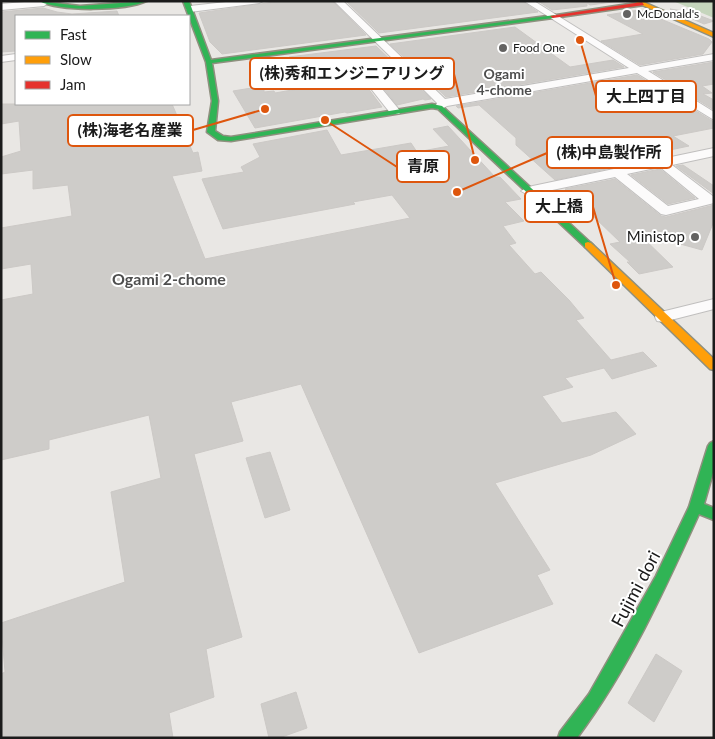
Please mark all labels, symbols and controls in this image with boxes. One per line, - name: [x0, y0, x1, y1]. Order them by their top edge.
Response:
- place label: McDonald's: [637, 6, 699, 21]
- marker: McDonald's: [621, 8, 633, 20]
- legend: [15, 15, 190, 105]
- text: Fast: [60, 25, 87, 43]
- place label: Food One: [513, 40, 565, 55]
- marker: Food One: [497, 42, 509, 54]
- text: Slow: [60, 50, 92, 68]
- callout: (株)秀和エンジニアリング: [250, 58, 454, 89]
- text: (株)秀和エンジニアリング: [260, 63, 444, 82]
- district label: Ogami 4-chome: [476, 65, 532, 98]
- text: Jam: [60, 75, 86, 93]
- callout: 大上四丁目: [596, 81, 696, 112]
- text: 大上四丁目: [606, 86, 686, 105]
- callout: (株)海老名産業: [68, 115, 193, 146]
- text: (株)海老名産業: [78, 120, 182, 139]
- callout: (株)中島製作所: [547, 137, 672, 168]
- text: (株)中島製作所: [557, 142, 661, 161]
- callout: 青原: [397, 151, 449, 182]
- text: 青原: [407, 156, 439, 175]
- callout: 大上橋: [525, 191, 593, 222]
- text: 大上橋: [535, 196, 583, 215]
- place label: Ministop: [627, 227, 685, 245]
- marker: Ministop: [689, 231, 701, 243]
- district label: Ogami 2-chome: [112, 269, 226, 288]
- street label: Fujimi dori: [606, 547, 664, 630]

